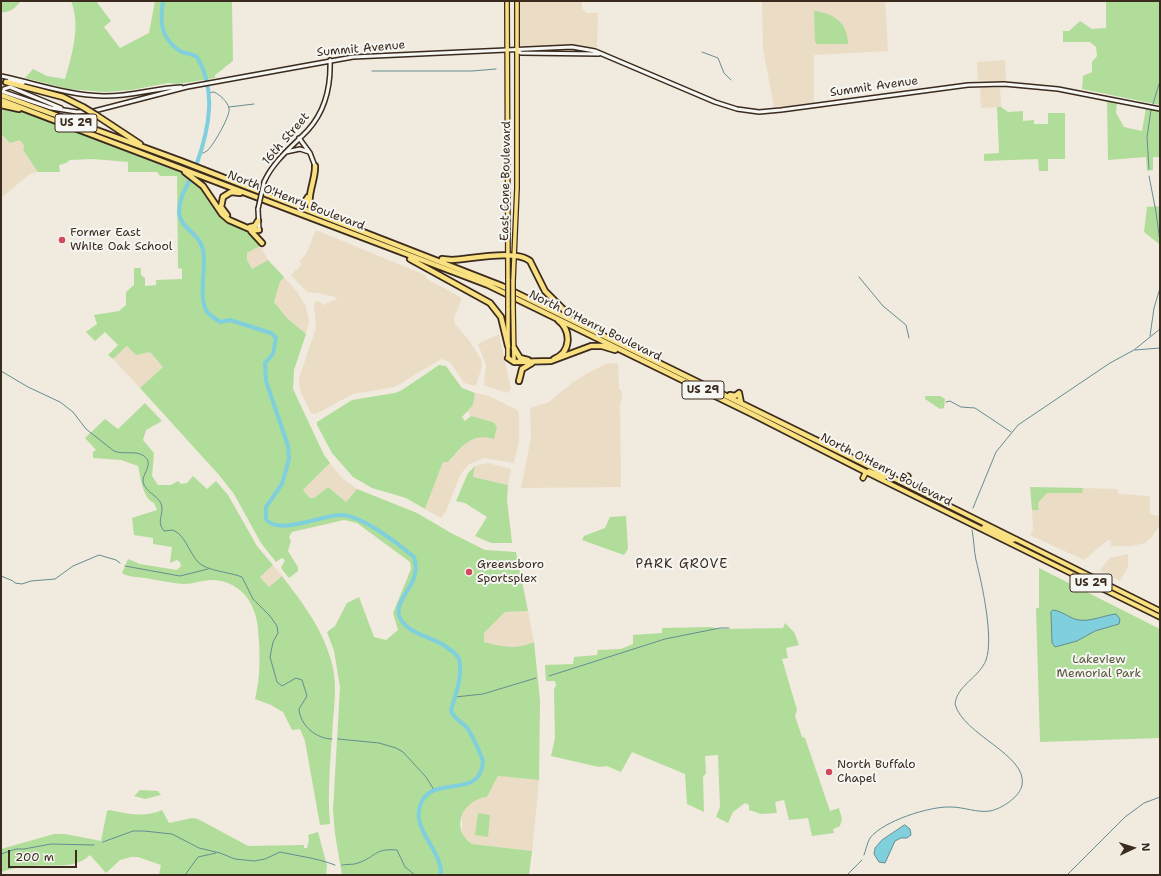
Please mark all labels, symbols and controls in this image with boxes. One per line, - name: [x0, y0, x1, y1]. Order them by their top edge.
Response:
- street label: Summit Avenue: [316, 38, 406, 60]
- street label: Summit Avenue: [829, 74, 919, 100]
- street label: 16th Street: [259, 110, 313, 168]
- road number: US 29: [55, 114, 97, 132]
- street label: East Cone Boulevard: [498, 121, 514, 241]
- street label: North O'Henry Boulevard: [225, 168, 367, 234]
- place label: Former East White Oak School: [70, 226, 172, 254]
- marker: Former East White Oak School: [57, 235, 67, 245]
- street label: North O'Henry Boulevard: [526, 288, 664, 364]
- road number: US 29: [682, 381, 724, 399]
- street label: North O'Henry Boulevard: [818, 431, 954, 509]
- district label: PARK GROVE: [635, 557, 729, 573]
- place label: Greensboro Sportsplex: [477, 558, 544, 586]
- marker: Greensboro Sportsplex: [464, 567, 474, 577]
- road number: US 29: [1070, 574, 1112, 592]
- park label: Lakeview Memorial Park: [1057, 653, 1141, 681]
- place label: North Buffalo Chapel: [837, 758, 915, 786]
- marker: North Buffalo Chapel: [824, 767, 834, 777]
- north arrow: [1113, 828, 1153, 868]
- scale bar: [10, 842, 79, 868]
- text: N: [1138, 842, 1153, 852]
- text: 200 m: [15, 849, 54, 865]

